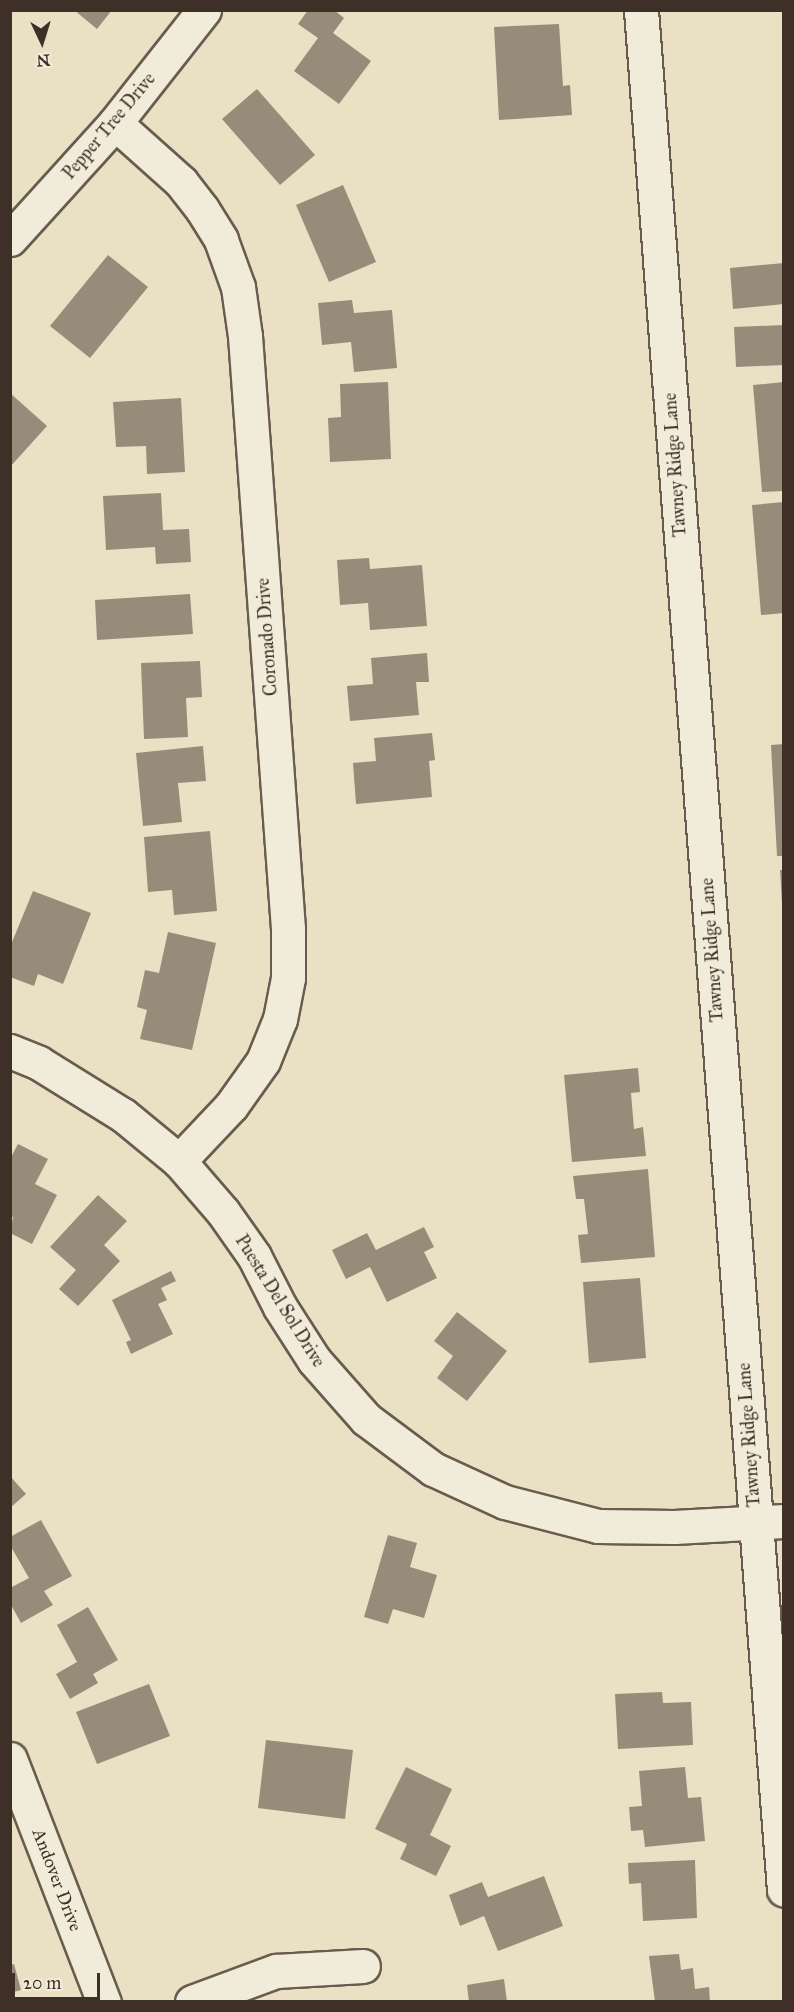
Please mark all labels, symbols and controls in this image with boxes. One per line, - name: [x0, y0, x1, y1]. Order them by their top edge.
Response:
- north arrow: [12, 12, 72, 72]
- text: N: [36, 51, 51, 70]
- street label: Pepper Tree Drive: [58, 68, 160, 184]
- street label: Tawney Ridge Lane: [659, 392, 691, 538]
- street label: Coronado Drive: [252, 577, 282, 697]
- street label: Tawney Ridge Lane: [696, 877, 728, 1023]
- street label: Puesta Del Sol Drive: [231, 1231, 329, 1371]
- street label: Tawney Ridge Lane: [733, 1362, 765, 1508]
- street label: Andover Drive: [28, 1826, 86, 1934]
- scale bar: [15, 1961, 104, 1999]
- text: 20 m: [23, 1972, 61, 1994]

